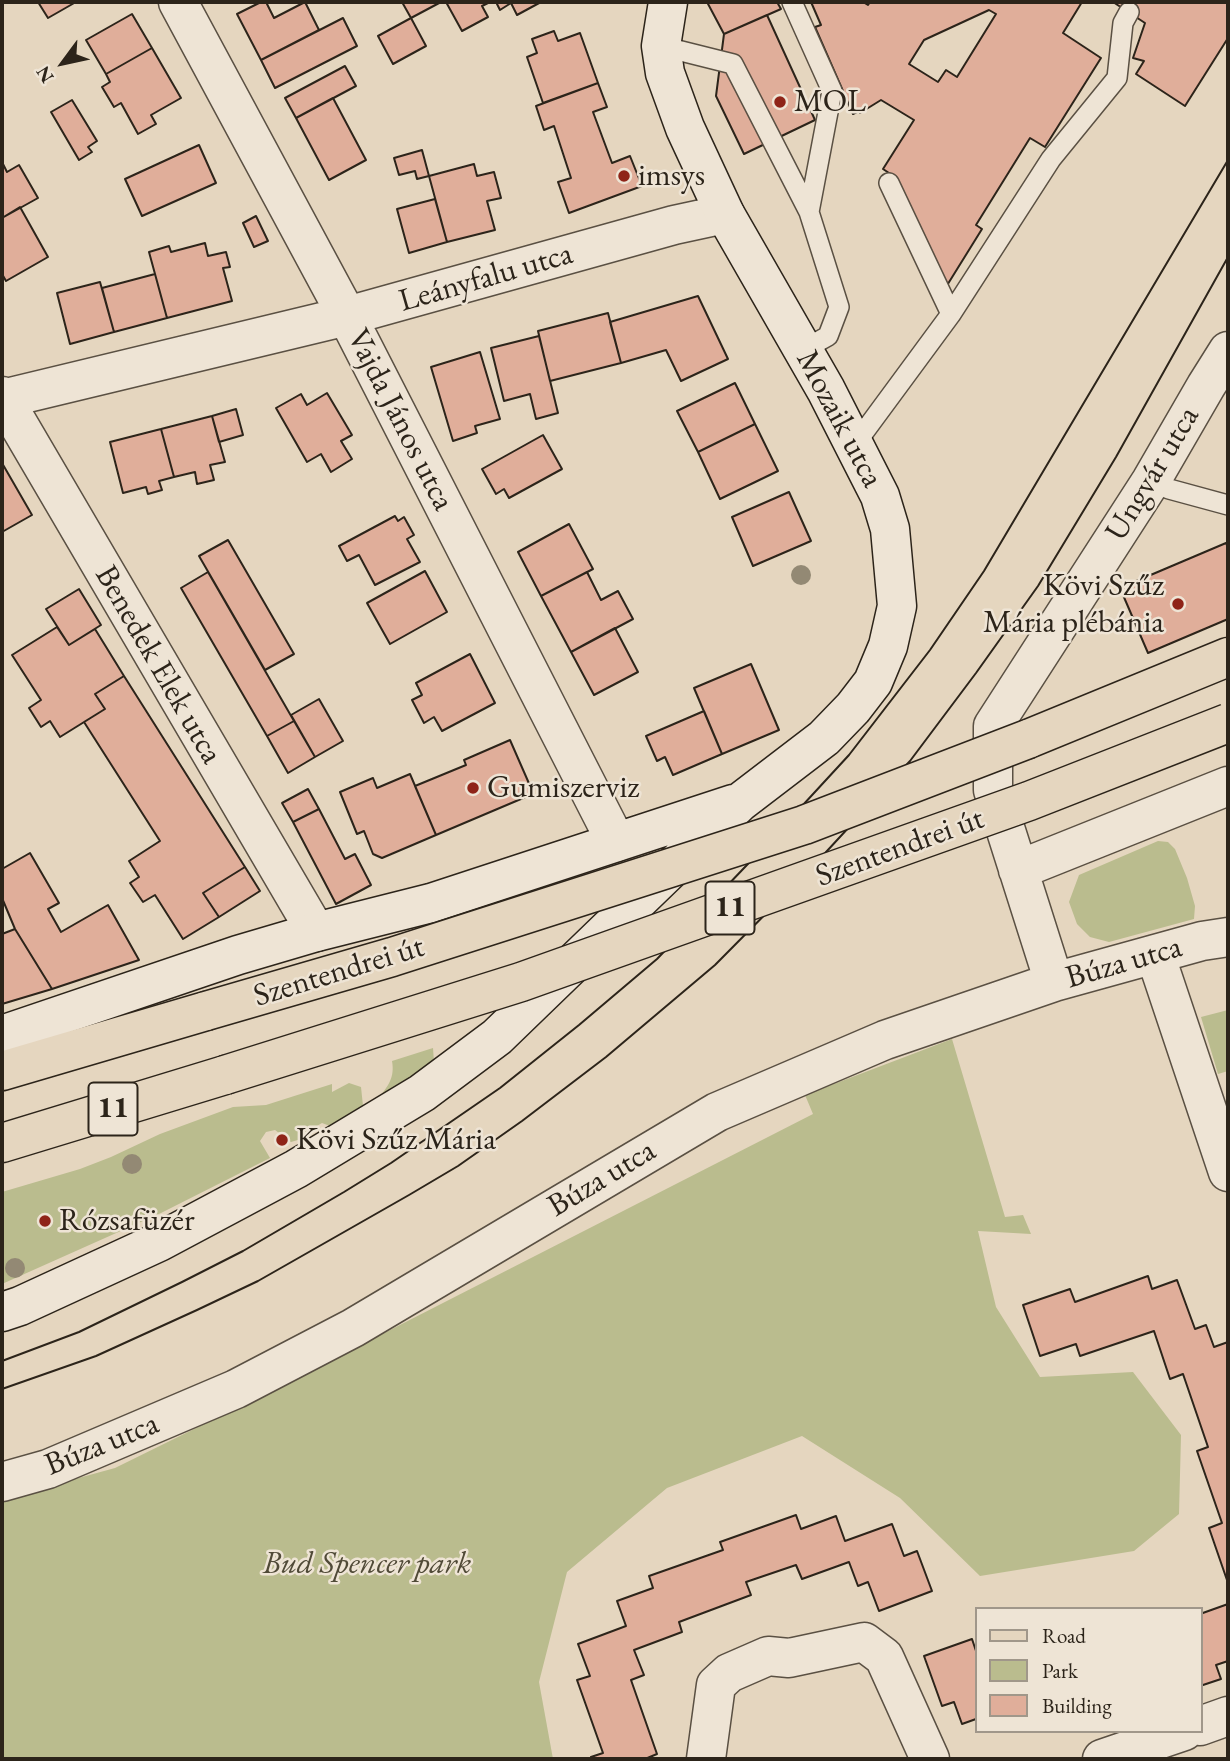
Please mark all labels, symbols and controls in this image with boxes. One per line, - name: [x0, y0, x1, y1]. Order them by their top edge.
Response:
- north arrow: [28, 28, 98, 98]
- text: N: [30, 61, 60, 88]
- place label: MOL: [794, 83, 866, 121]
- marker: MOL: [772, 94, 788, 110]
- place label: imsys: [638, 157, 705, 195]
- marker: imsys: [616, 168, 632, 184]
- street label: Leányfalu utca: [395, 235, 577, 321]
- street label: Vajda János utca: [338, 323, 462, 517]
- street label: Mozaik utca: [787, 344, 891, 494]
- street label: Ungvár utca: [1098, 400, 1208, 548]
- street label: Benedek Elek utca: [86, 559, 230, 771]
- place label: Kövi Szűz Mária plébánia: [983, 567, 1164, 642]
- marker: Kövi Szűz Mária plébánia: [1170, 596, 1186, 612]
- place label: Gumiszerviz: [487, 769, 639, 807]
- marker: Gumiszerviz: [465, 780, 481, 796]
- street label: Szentendrei út: [811, 800, 989, 896]
- road number: 11: [706, 882, 754, 934]
- street label: Szentendrei út: [249, 928, 429, 1016]
- street label: Búza utca: [1061, 928, 1187, 998]
- road number: 11: [88, 1082, 138, 1135]
- place label: Kövi Szűz Mária: [296, 1121, 496, 1159]
- marker: Kövi Szűz Mária: [274, 1132, 290, 1148]
- street label: Búza utca: [541, 1132, 663, 1226]
- place label: Rózsafüzér: [59, 1202, 195, 1240]
- marker: Rózsafüzér: [37, 1213, 53, 1229]
- street label: Búza utca: [40, 1405, 164, 1485]
- park label: Bud Spencer park: [263, 1545, 471, 1583]
- legend: [974, 1607, 1202, 1733]
- text: Road: [1042, 1622, 1086, 1649]
- text: Park: [1042, 1657, 1078, 1684]
- text: Building: [1042, 1692, 1112, 1719]

